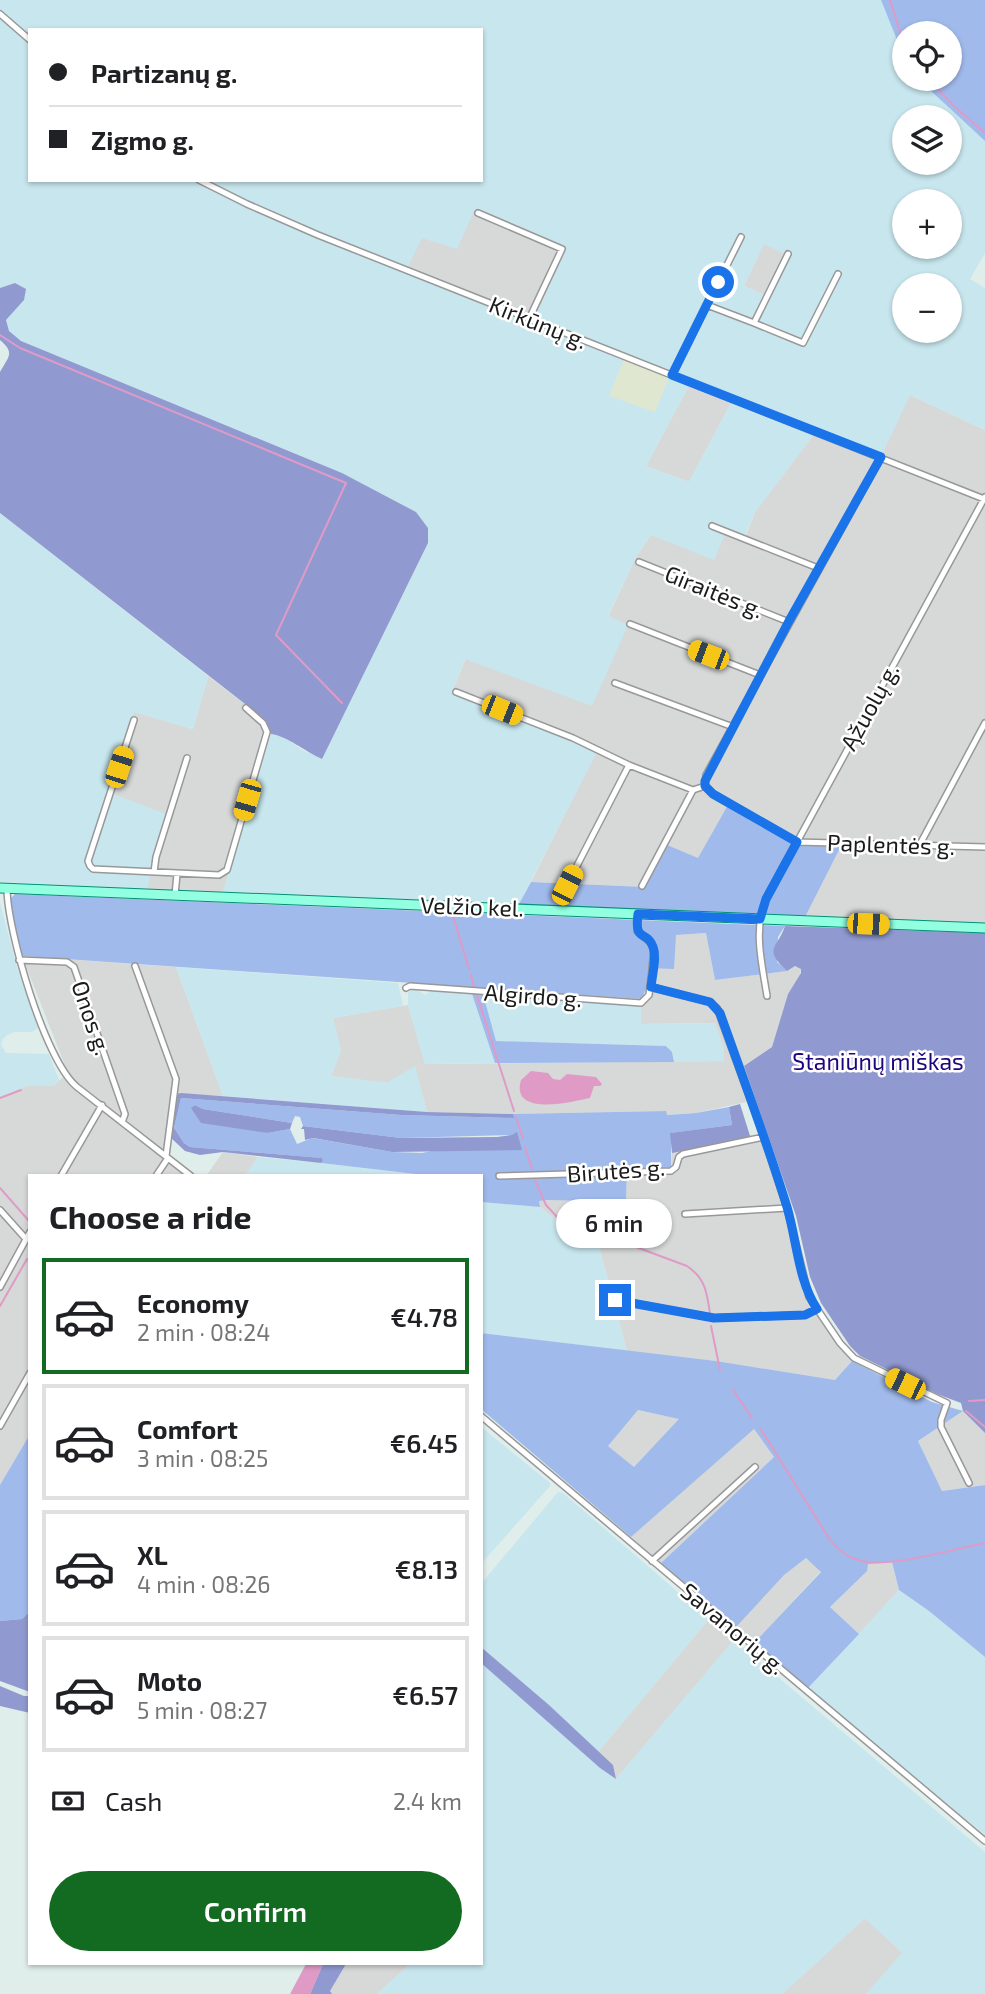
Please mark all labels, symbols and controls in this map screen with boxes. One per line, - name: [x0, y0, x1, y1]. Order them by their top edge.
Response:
- map controls: [892, 21, 962, 343]
- button: locate: [892, 21, 962, 91]
- text: Partizanų g.: [91, 57, 237, 88]
- button: layers: [892, 105, 962, 175]
- text: Zigmo g.: [91, 124, 194, 155]
- button: +: [892, 189, 962, 259]
- route start: [702, 266, 734, 298]
- button: −: [892, 273, 962, 343]
- street label: Kirkūnų g.: [485, 290, 591, 354]
- street label: Giraitės g.: [661, 559, 768, 623]
- car: [685, 638, 732, 672]
- street label: Ąžuolų g.: [834, 658, 904, 755]
- car: [479, 692, 526, 728]
- car: [103, 744, 136, 790]
- car: [232, 777, 263, 823]
- street label: Paplentės g.: [827, 828, 956, 860]
- car: [549, 862, 586, 908]
- street label: Velžio kel.: [420, 890, 524, 922]
- car: [847, 913, 890, 935]
- street label: Onos g.: [66, 977, 118, 1059]
- street label: Algirdo g.: [483, 978, 583, 1012]
- park label: Staniūnų miškas: [792, 1047, 964, 1075]
- street label: Birutės g.: [566, 1153, 666, 1187]
- text: Choose a ride: [49, 1197, 252, 1235]
- callout: 6 min: [557, 1198, 673, 1248]
- text: 6 min: [585, 1209, 643, 1237]
- route end: [599, 1284, 631, 1316]
- icon: car: [53, 1285, 116, 1348]
- text: Economy: [137, 1287, 249, 1318]
- text: €4.78: [390, 1301, 458, 1332]
- text: 2 min · 08:24: [137, 1318, 270, 1346]
- car: [882, 1365, 929, 1403]
- icon: car: [53, 1411, 116, 1474]
- text: Comfort: [137, 1413, 238, 1444]
- text: €6.45: [390, 1427, 458, 1458]
- text: 3 min · 08:25: [137, 1444, 268, 1472]
- icon: car: [53, 1537, 116, 1600]
- text: XL: [137, 1539, 168, 1570]
- text: €8.13: [395, 1553, 458, 1584]
- text: 4 min · 08:26: [137, 1570, 271, 1598]
- street label: Savanorių g.: [676, 1576, 792, 1680]
- icon: car: [53, 1663, 116, 1726]
- text: Moto: [137, 1665, 202, 1696]
- text: €6.57: [392, 1679, 458, 1710]
- text: 5 min · 08:27: [137, 1696, 267, 1724]
- icon: cash: [49, 1782, 87, 1820]
- text: Cash: [105, 1785, 162, 1816]
- text: 2.4 km: [393, 1787, 462, 1815]
- button: Confirm: [49, 1871, 462, 1951]

